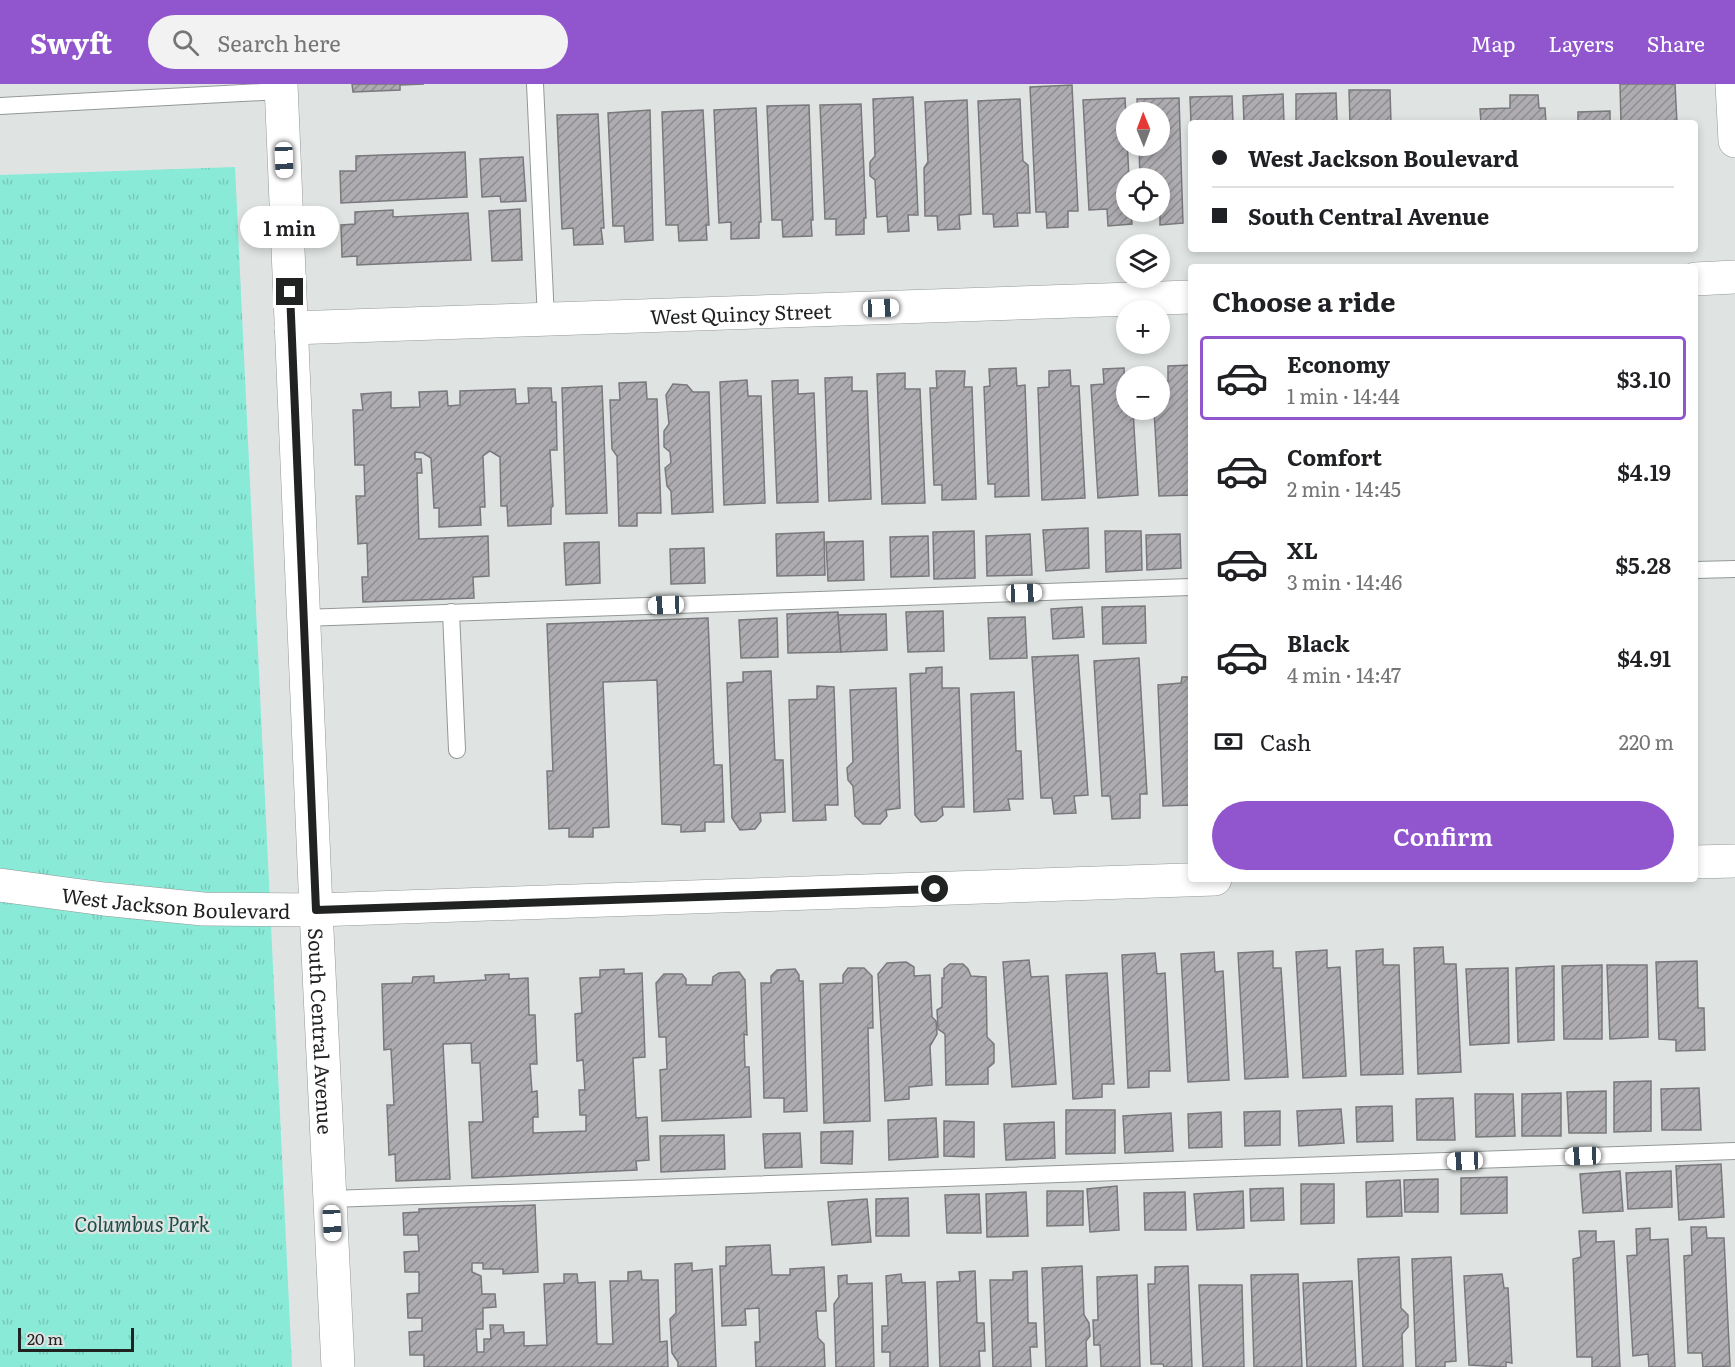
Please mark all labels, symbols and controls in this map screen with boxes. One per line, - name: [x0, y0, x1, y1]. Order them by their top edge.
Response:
- search box: [148, 15, 568, 69]
- text: Swyft: [30, 21, 112, 63]
- icon: search: [169, 26, 202, 59]
- text: Search here: [217, 26, 341, 59]
- text: Map: [1471, 27, 1516, 58]
- text: Layers: [1549, 27, 1614, 58]
- text: Share: [1647, 27, 1705, 58]
- north arrow: [1116, 102, 1170, 156]
- map controls: [1116, 102, 1170, 420]
- text: West Jackson Boulevard: [1248, 141, 1519, 174]
- car: [274, 142, 294, 178]
- button: locate: [1116, 168, 1170, 222]
- text: South Central Avenue: [1248, 199, 1489, 232]
- callout: 1 min: [240, 205, 340, 247]
- text: 1 min: [263, 212, 316, 242]
- button: layers: [1116, 234, 1170, 288]
- route end: [276, 278, 303, 305]
- text: Choose a ride: [1212, 280, 1395, 320]
- street label: West Quincy Street: [649, 294, 832, 331]
- car: [863, 298, 899, 318]
- button: +: [1116, 300, 1170, 354]
- text: Economy: [1287, 347, 1390, 380]
- icon: car: [1215, 351, 1269, 405]
- text: $3.10: [1617, 362, 1671, 395]
- button: −: [1116, 366, 1170, 420]
- text: 1 min · 14:44: [1287, 380, 1400, 410]
- text: Comfort: [1287, 440, 1382, 473]
- icon: car: [1215, 444, 1269, 498]
- text: $4.19: [1617, 455, 1671, 488]
- text: 2 min · 14:45: [1287, 473, 1401, 503]
- text: XL: [1287, 533, 1318, 566]
- icon: car: [1215, 537, 1269, 591]
- text: $5.28: [1615, 548, 1671, 581]
- text: 3 min · 14:46: [1287, 566, 1402, 596]
- car: [1006, 583, 1042, 603]
- car: [648, 595, 684, 615]
- text: Black: [1287, 626, 1349, 659]
- icon: car: [1215, 630, 1269, 684]
- text: $4.91: [1617, 641, 1671, 674]
- text: 4 min · 14:47: [1287, 659, 1401, 689]
- icon: cash: [1212, 725, 1245, 758]
- text: Cash: [1260, 725, 1311, 758]
- text: 220 m: [1619, 726, 1674, 756]
- button: Confirm: [1212, 801, 1674, 870]
- route start: [921, 875, 948, 902]
- street label: West Jackson Boulevard: [60, 878, 291, 925]
- street label: South Central Avenue: [302, 927, 342, 1135]
- car: [1565, 1146, 1601, 1166]
- car: [1447, 1151, 1483, 1171]
- car: [322, 1205, 342, 1241]
- park label: Columbus Park: [74, 1208, 210, 1238]
- scale bar: [18, 1325, 134, 1352]
- text: 20 m: [27, 1326, 63, 1350]

